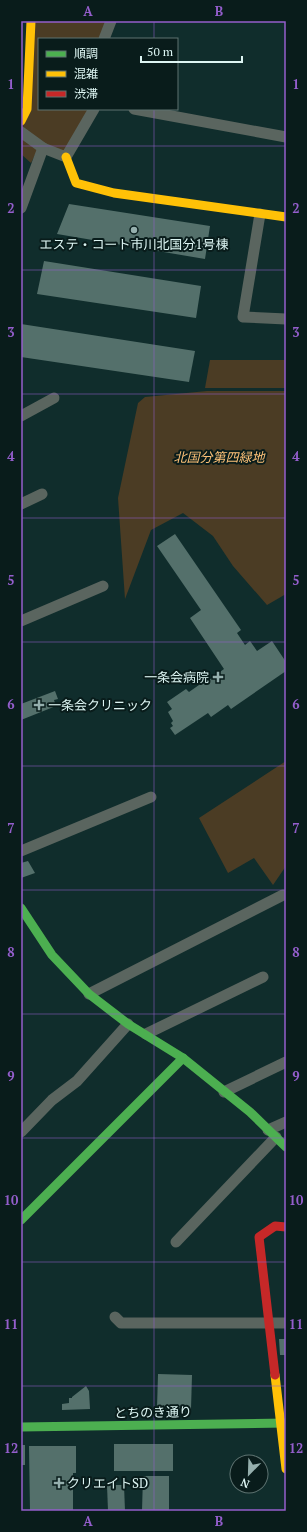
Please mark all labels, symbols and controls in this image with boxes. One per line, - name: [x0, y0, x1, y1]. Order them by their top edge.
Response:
- text: A: [83, 2, 93, 20]
- text: B: [215, 2, 223, 20]
- legend: [38, 38, 178, 110]
- scale bar: [141, 38, 242, 64]
- text: 50 m: [147, 44, 174, 59]
- text: 順調: [74, 46, 98, 61]
- text: 混雑: [74, 66, 98, 81]
- text: 1: [7, 75, 15, 93]
- text: 1: [292, 75, 300, 93]
- text: 渋滞: [74, 86, 98, 101]
- text: 2: [7, 199, 15, 217]
- text: 2: [292, 199, 300, 217]
- marker: エステ・コート市川北国分1号棟: [129, 225, 139, 235]
- place label: エステ・コート市川北国分1号棟: [40, 235, 228, 253]
- text: 3: [7, 323, 15, 341]
- text: 3: [292, 323, 300, 341]
- text: 4: [7, 447, 15, 465]
- text: 4: [292, 447, 300, 465]
- park label: 北国分第四緑地: [173, 448, 266, 466]
- text: 5: [7, 571, 15, 589]
- text: 5: [292, 571, 300, 589]
- place label: 一条会病院: [144, 668, 209, 686]
- marker: 一条会病院: [212, 671, 224, 683]
- text: 6: [7, 695, 15, 713]
- text: 6: [292, 695, 300, 713]
- place label: 一条会クリニック: [48, 696, 152, 714]
- marker: 一条会クリニック: [33, 699, 45, 711]
- text: 7: [7, 819, 15, 837]
- text: 7: [292, 819, 300, 837]
- text: 8: [7, 943, 15, 961]
- text: 8: [292, 943, 300, 961]
- text: 9: [7, 1067, 15, 1085]
- text: 9: [292, 1067, 300, 1085]
- text: 10: [4, 1191, 19, 1209]
- text: 10: [289, 1191, 304, 1209]
- text: 11: [4, 1315, 18, 1333]
- text: 11: [289, 1315, 303, 1333]
- street label: とちのき通り: [114, 1402, 192, 1422]
- text: 12: [4, 1439, 18, 1457]
- text: 12: [289, 1439, 303, 1457]
- north arrow: [229, 1454, 269, 1494]
- place label: クリエイトSD: [67, 1474, 148, 1492]
- text: N: [238, 1475, 252, 1491]
- marker: クリエイトSD: [54, 1478, 64, 1488]
- text: A: [83, 1512, 93, 1530]
- text: B: [215, 1512, 223, 1530]

